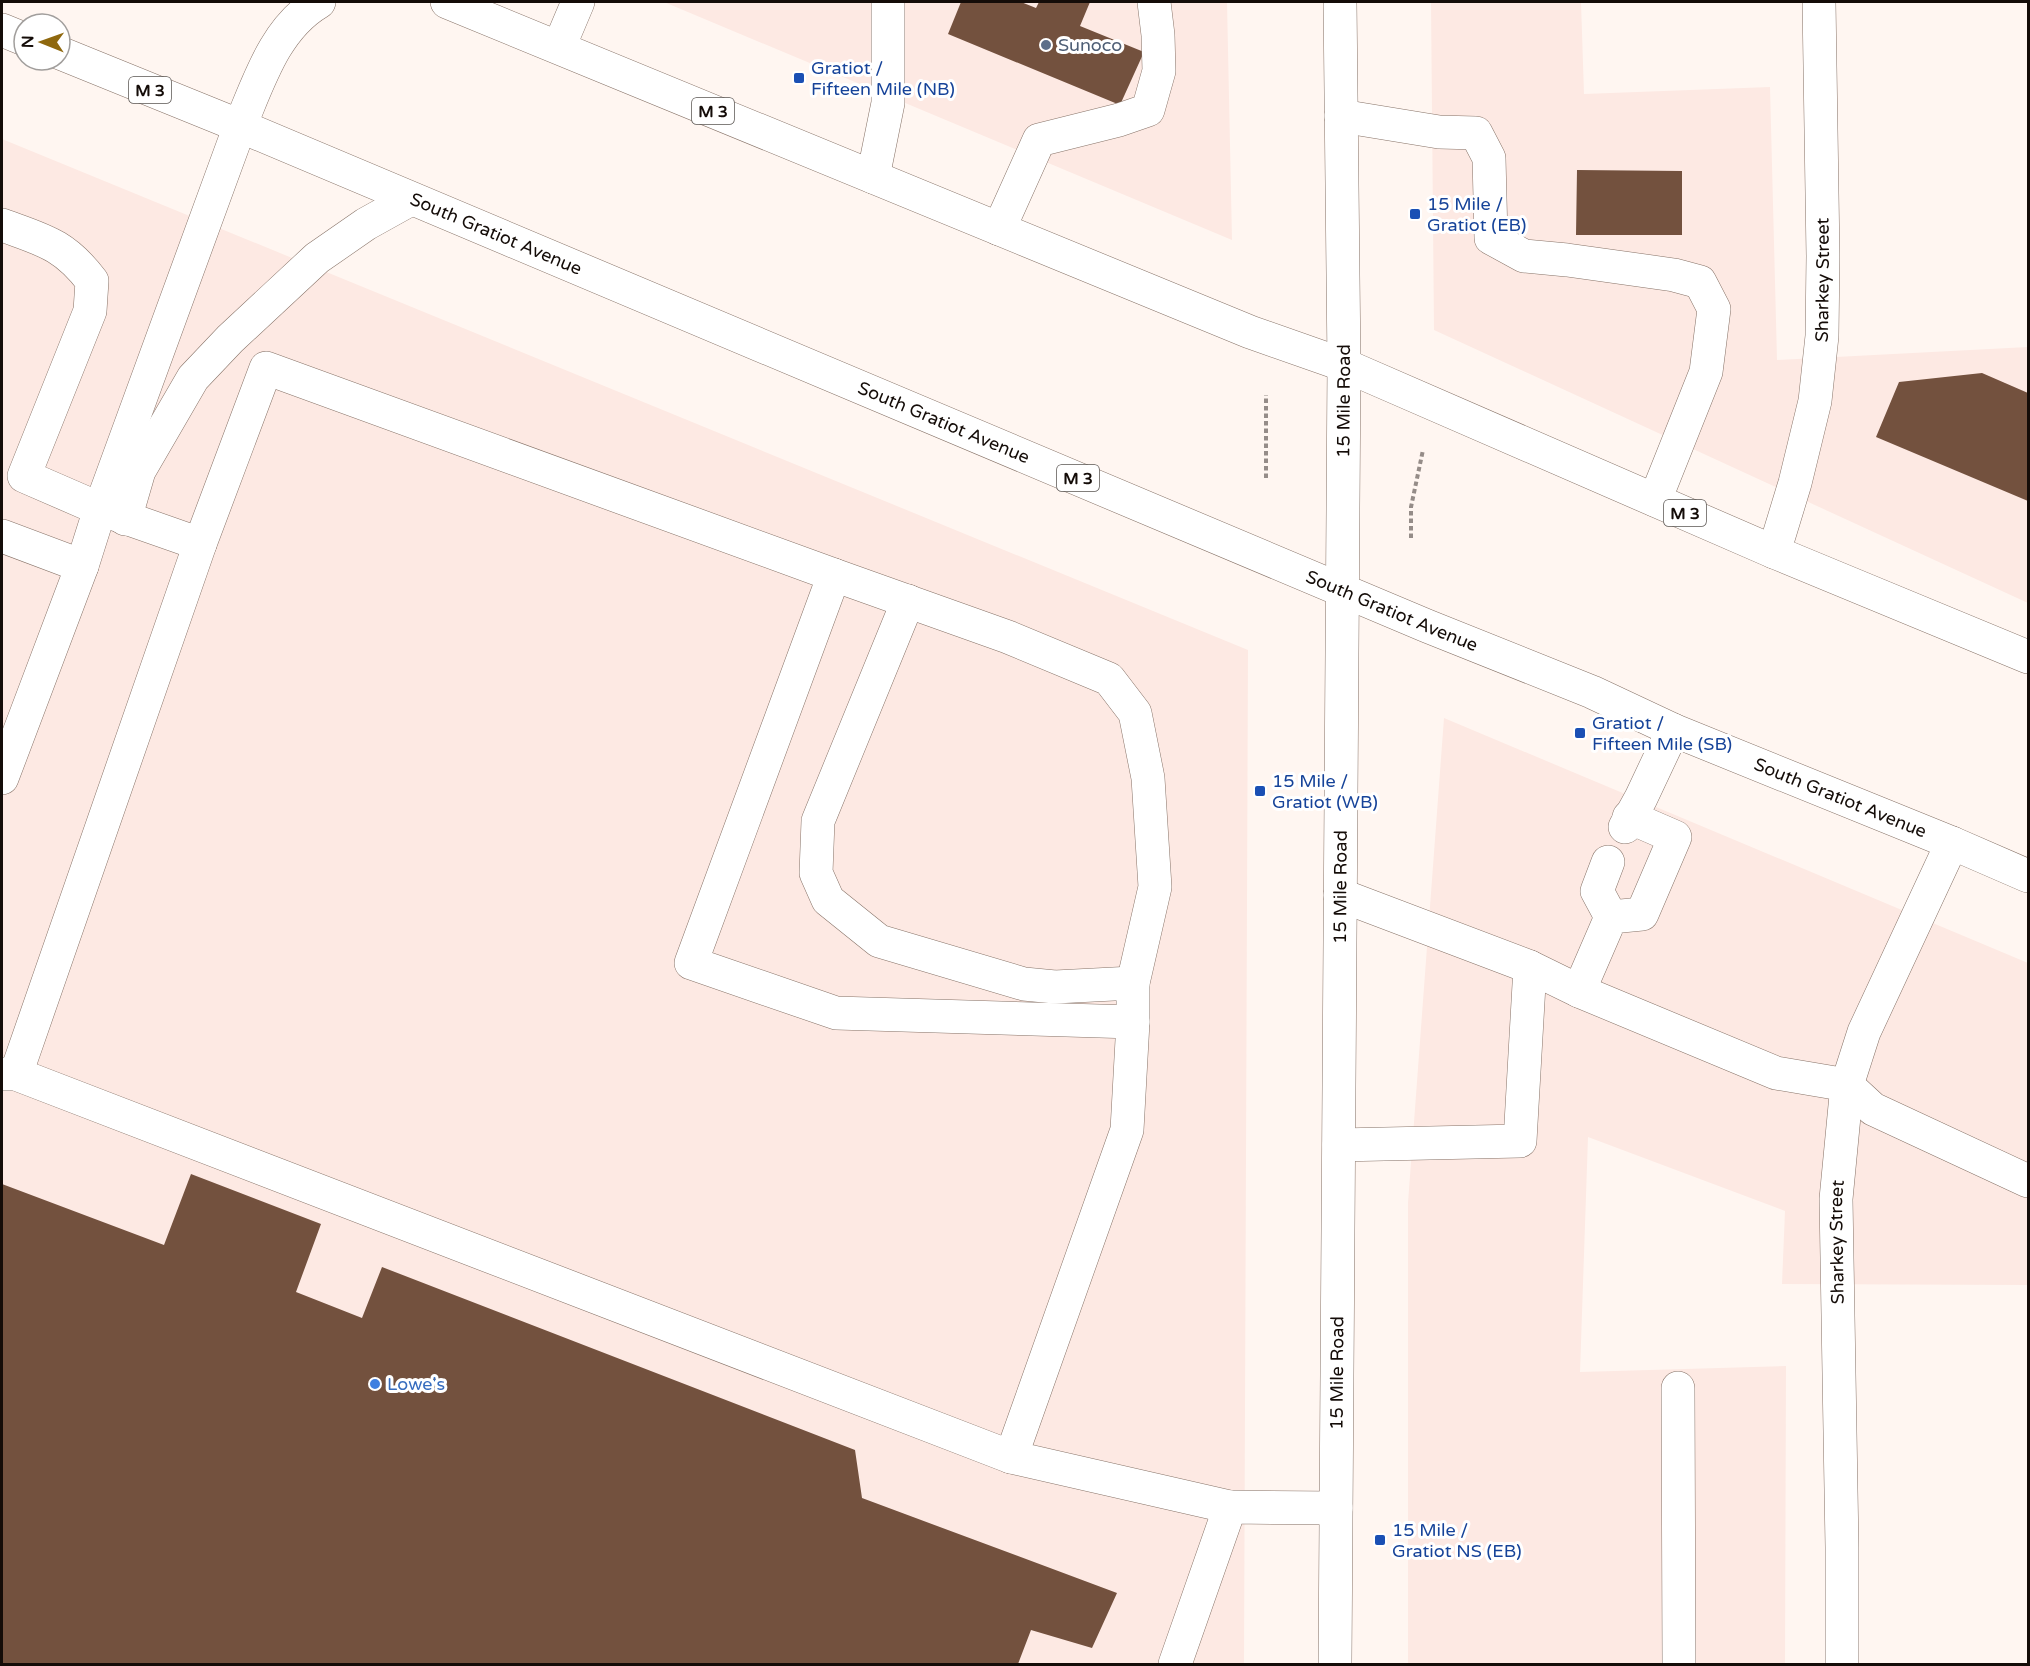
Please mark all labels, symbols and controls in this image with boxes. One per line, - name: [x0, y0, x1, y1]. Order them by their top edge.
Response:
- north arrow: [12, 12, 72, 72]
- place label: Sunoco: [1058, 34, 1122, 56]
- text: N: [18, 35, 38, 48]
- marker: Sunoco: [1039, 38, 1053, 52]
- place label: Gratiot / Fifteen Mile (NB): [811, 57, 955, 100]
- marker: Gratiot / Fifteen Mile (NB): [792, 71, 806, 85]
- road number: M 3: [129, 77, 171, 103]
- road number: M 3: [692, 98, 734, 124]
- street label: South Gratiot Avenue: [407, 188, 585, 280]
- place label: 15 Mile / Gratiot (EB): [1427, 193, 1526, 236]
- marker: 15 Mile / Gratiot (EB): [1408, 207, 1422, 221]
- street label: Sharkey Street: [1810, 217, 1834, 343]
- street label: 15 Mile Road: [1332, 344, 1355, 458]
- street label: South Gratiot Avenue: [855, 377, 1033, 468]
- road number: M 3: [1057, 465, 1099, 491]
- road number: M 3: [1664, 500, 1706, 526]
- street label: South Gratiot Avenue: [1303, 565, 1481, 656]
- place label: Gratiot / Fifteen Mile (SB): [1592, 712, 1732, 755]
- marker: Gratiot / Fifteen Mile (SB): [1573, 726, 1587, 740]
- street label: South Gratiot Avenue: [1751, 753, 1930, 843]
- place label: 15 Mile / Gratiot (WB): [1272, 770, 1378, 813]
- marker: 15 Mile / Gratiot (WB): [1253, 784, 1267, 798]
- street label: 15 Mile Road: [1329, 830, 1352, 944]
- street label: Sharkey Street: [1825, 1179, 1849, 1305]
- street label: 15 Mile Road: [1326, 1316, 1348, 1430]
- place label: Lowe's: [387, 1373, 445, 1395]
- marker: Lowe's: [368, 1377, 382, 1391]
- place label: 15 Mile / Gratiot NS (EB): [1392, 1519, 1522, 1562]
- marker: 15 Mile / Gratiot NS (EB): [1373, 1533, 1387, 1547]

